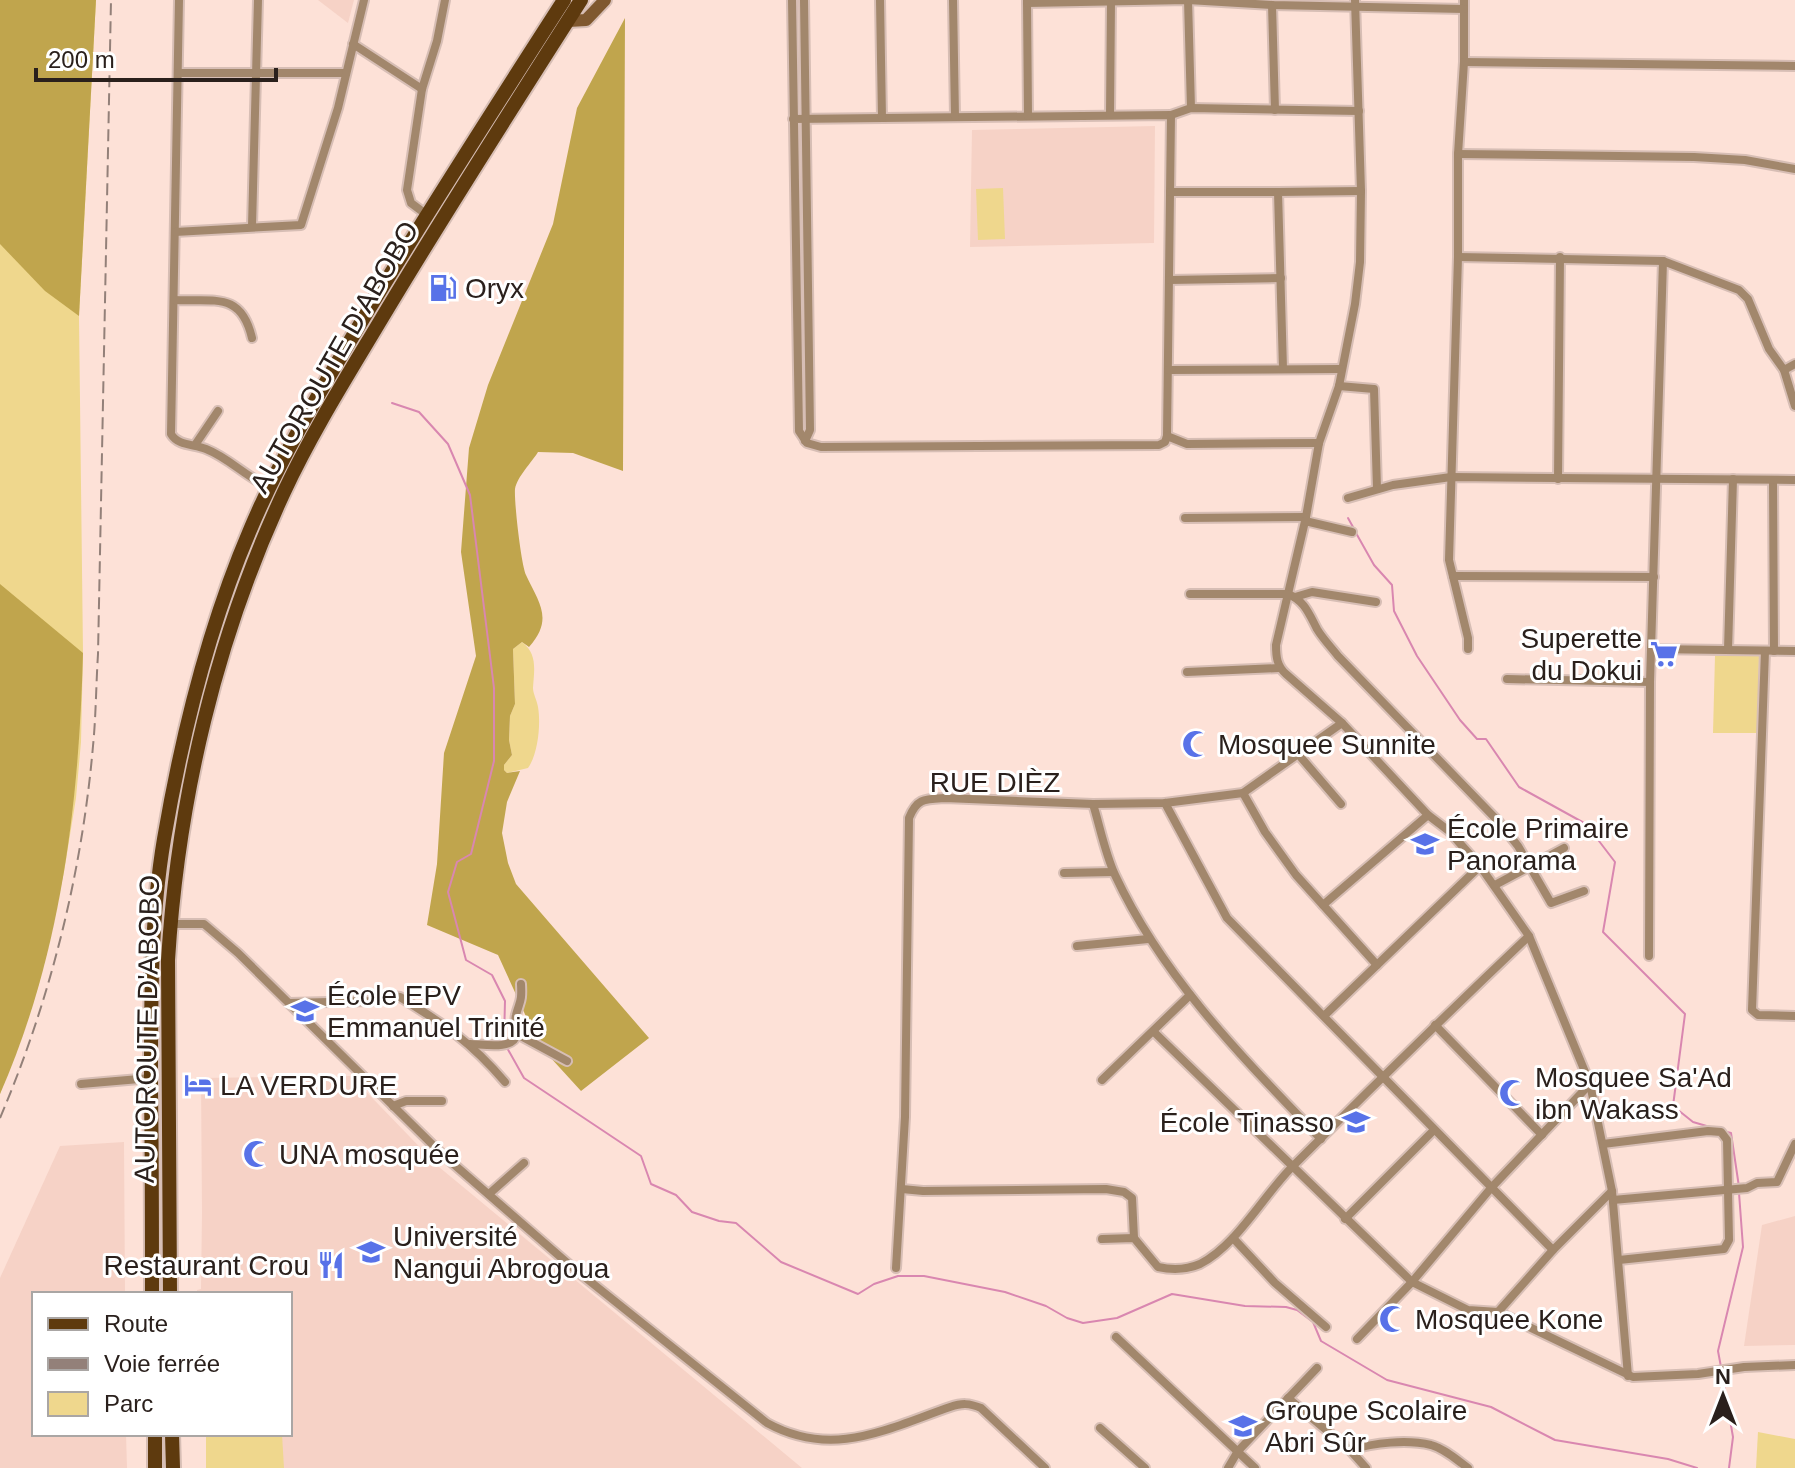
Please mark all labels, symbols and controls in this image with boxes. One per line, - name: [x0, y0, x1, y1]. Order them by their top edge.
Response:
- scale bar: [36, 32, 276, 82]
- text: 200 m: [48, 46, 115, 73]
- street label: AUTOROUTE D'ABOBO: [244, 216, 424, 498]
- fuel station icon: Oryx: [428, 273, 458, 303]
- place label: Oryx: [465, 273, 524, 304]
- place label: Superette du Dokui: [1521, 623, 1642, 686]
- supermarket icon: Superette du Dokui: [1649, 639, 1679, 669]
- mosque icon: Mosquee Sunnite: [1181, 729, 1211, 759]
- place label: Mosquee Sunnite: [1218, 729, 1436, 760]
- street label: RUE DIÈZ: [930, 767, 1060, 798]
- place label: École Primaire Panorama: [1447, 813, 1629, 876]
- school or university icon: École Primaire Panorama: [1410, 829, 1440, 859]
- street label: AUTOROUTE D'ABOBO: [129, 875, 165, 1183]
- place label: École EPV Emmanuel Trinité: [327, 980, 545, 1043]
- school or university icon: École EPV Emmanuel Trinité: [290, 996, 320, 1026]
- place label: Mosquee Sa'Ad ibn Wakass: [1535, 1062, 1732, 1125]
- hotel icon: LA VERDURE: [183, 1070, 213, 1100]
- place label: LA VERDURE: [220, 1070, 397, 1101]
- mosque icon: Mosquee Sa'Ad ibn Wakass: [1498, 1078, 1528, 1108]
- place label: École Tinasso: [1160, 1107, 1334, 1138]
- school or university icon: École Tinasso: [1341, 1107, 1371, 1137]
- mosque icon: UNA mosquée: [242, 1139, 272, 1169]
- place label: UNA mosquée: [279, 1139, 460, 1170]
- place label: Université Nangui Abrogoua: [393, 1221, 610, 1284]
- school or university icon: Université Nangui Abrogoua: [356, 1237, 386, 1267]
- place label: Restaurant Crou: [104, 1250, 309, 1281]
- restaurant icon: Restaurant Crou: [316, 1250, 346, 1280]
- legend: [32, 1292, 292, 1436]
- mosque icon: Mosquee Kone: [1378, 1304, 1408, 1334]
- place label: Mosquee Kone: [1415, 1304, 1603, 1335]
- text: Route: [104, 1310, 168, 1337]
- text: Voie ferrée: [104, 1350, 220, 1377]
- north arrow: [1683, 1356, 1763, 1436]
- text: N: [1715, 1364, 1731, 1389]
- text: Parc: [104, 1390, 153, 1417]
- place label: Groupe Scolaire Abri Sûr: [1265, 1395, 1467, 1458]
- school or university icon: Groupe Scolaire Abri Sûr: [1228, 1411, 1258, 1441]

